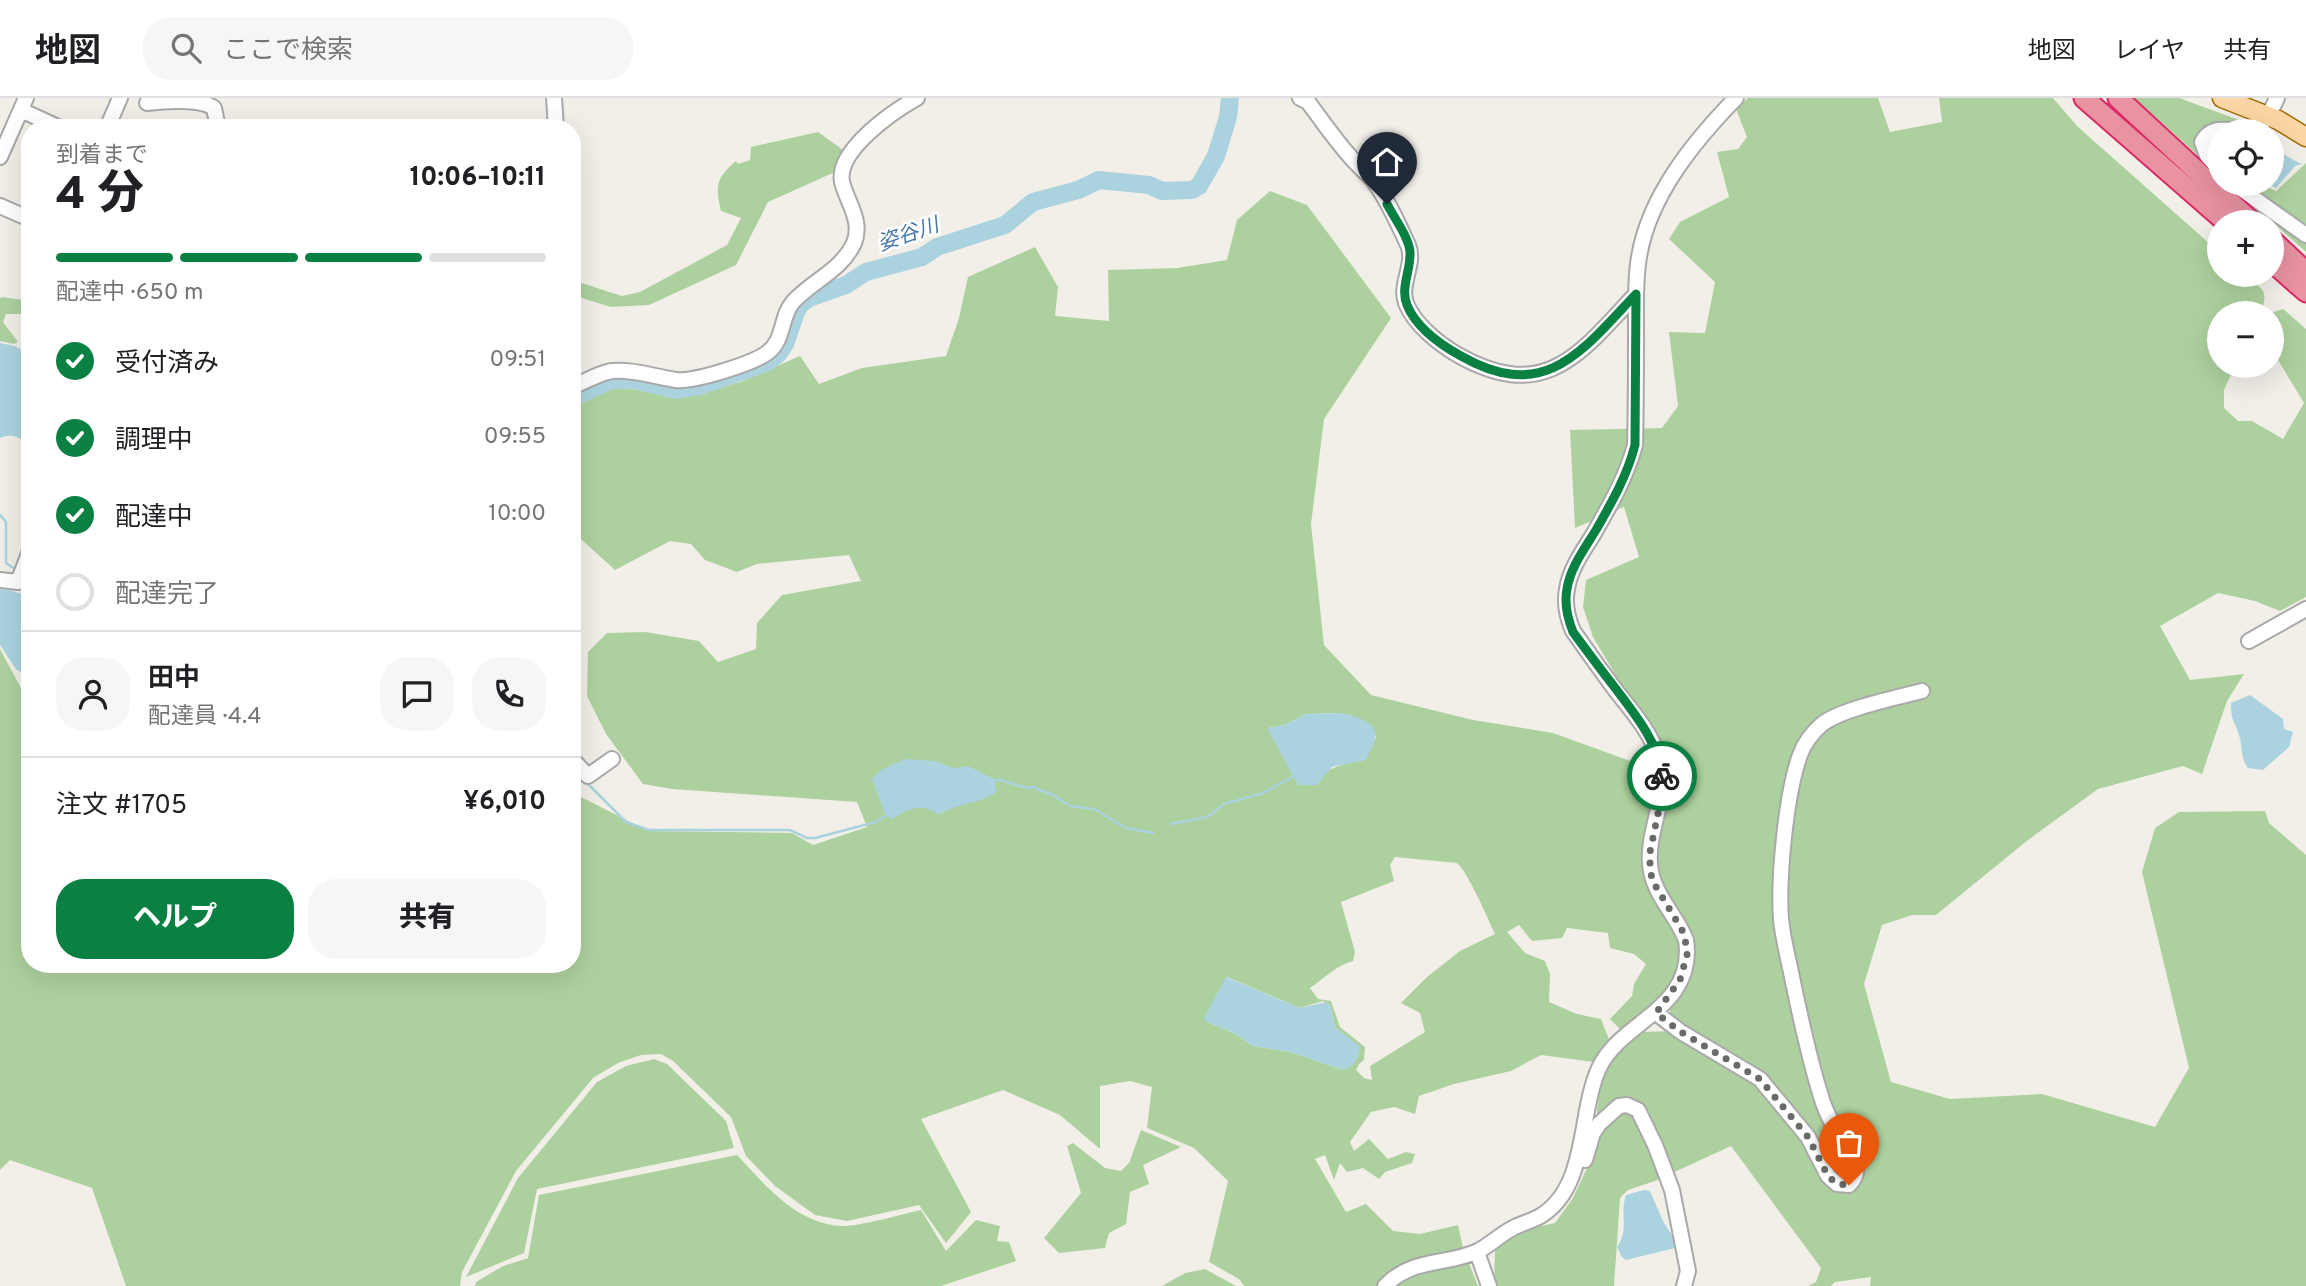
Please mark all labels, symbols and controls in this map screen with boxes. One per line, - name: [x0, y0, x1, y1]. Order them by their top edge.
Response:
- search box: [143, 17, 633, 80]
- icon: search: [167, 29, 205, 67]
- text: 地図: [35, 32, 101, 74]
- text: ここで検索: [223, 35, 353, 68]
- text: 地図: [2028, 37, 2076, 67]
- text: レイヤ: [2114, 37, 2185, 67]
- text: 共有: [2223, 37, 2271, 67]
- map controls: [2207, 119, 2284, 378]
- button: locate: [2207, 119, 2284, 196]
- pin: [1357, 132, 1417, 204]
- text: 到着まで: [56, 142, 148, 171]
- icon: home: [1368, 143, 1406, 181]
- text: 10:06–10:11: [410, 162, 546, 195]
- text: 4 分: [56, 167, 144, 226]
- button: +: [2207, 210, 2284, 287]
- water label: 姿谷川: [874, 212, 945, 258]
- text: 配達中 · 650 m: [56, 279, 203, 308]
- button: −: [2207, 301, 2284, 378]
- icon: check: [56, 342, 94, 380]
- text: 09:51: [489, 346, 546, 375]
- text: 受付済み: [115, 348, 219, 381]
- icon: check: [56, 419, 94, 457]
- text: 09:55: [484, 423, 546, 452]
- text: 調理中: [115, 425, 193, 458]
- icon: check: [56, 496, 94, 534]
- text: 10:00: [488, 500, 546, 529]
- text: 配達中: [115, 502, 193, 535]
- text: 配達完了: [115, 579, 219, 612]
- button: person: [56, 657, 130, 731]
- button: chat: [380, 657, 454, 731]
- button: phone: [472, 657, 546, 731]
- text: 田中: [148, 663, 200, 696]
- text: 配達員 · 4.4: [148, 703, 262, 732]
- courier: [1627, 741, 1697, 811]
- icon: bike: [1643, 757, 1681, 795]
- text: ¥6,010: [463, 786, 546, 819]
- text: 注文 #1705: [56, 790, 187, 823]
- button: ヘルプ: [56, 879, 294, 959]
- button: 共有: [308, 879, 546, 959]
- pin: [1819, 1113, 1879, 1185]
- icon: bag: [1830, 1124, 1868, 1162]

